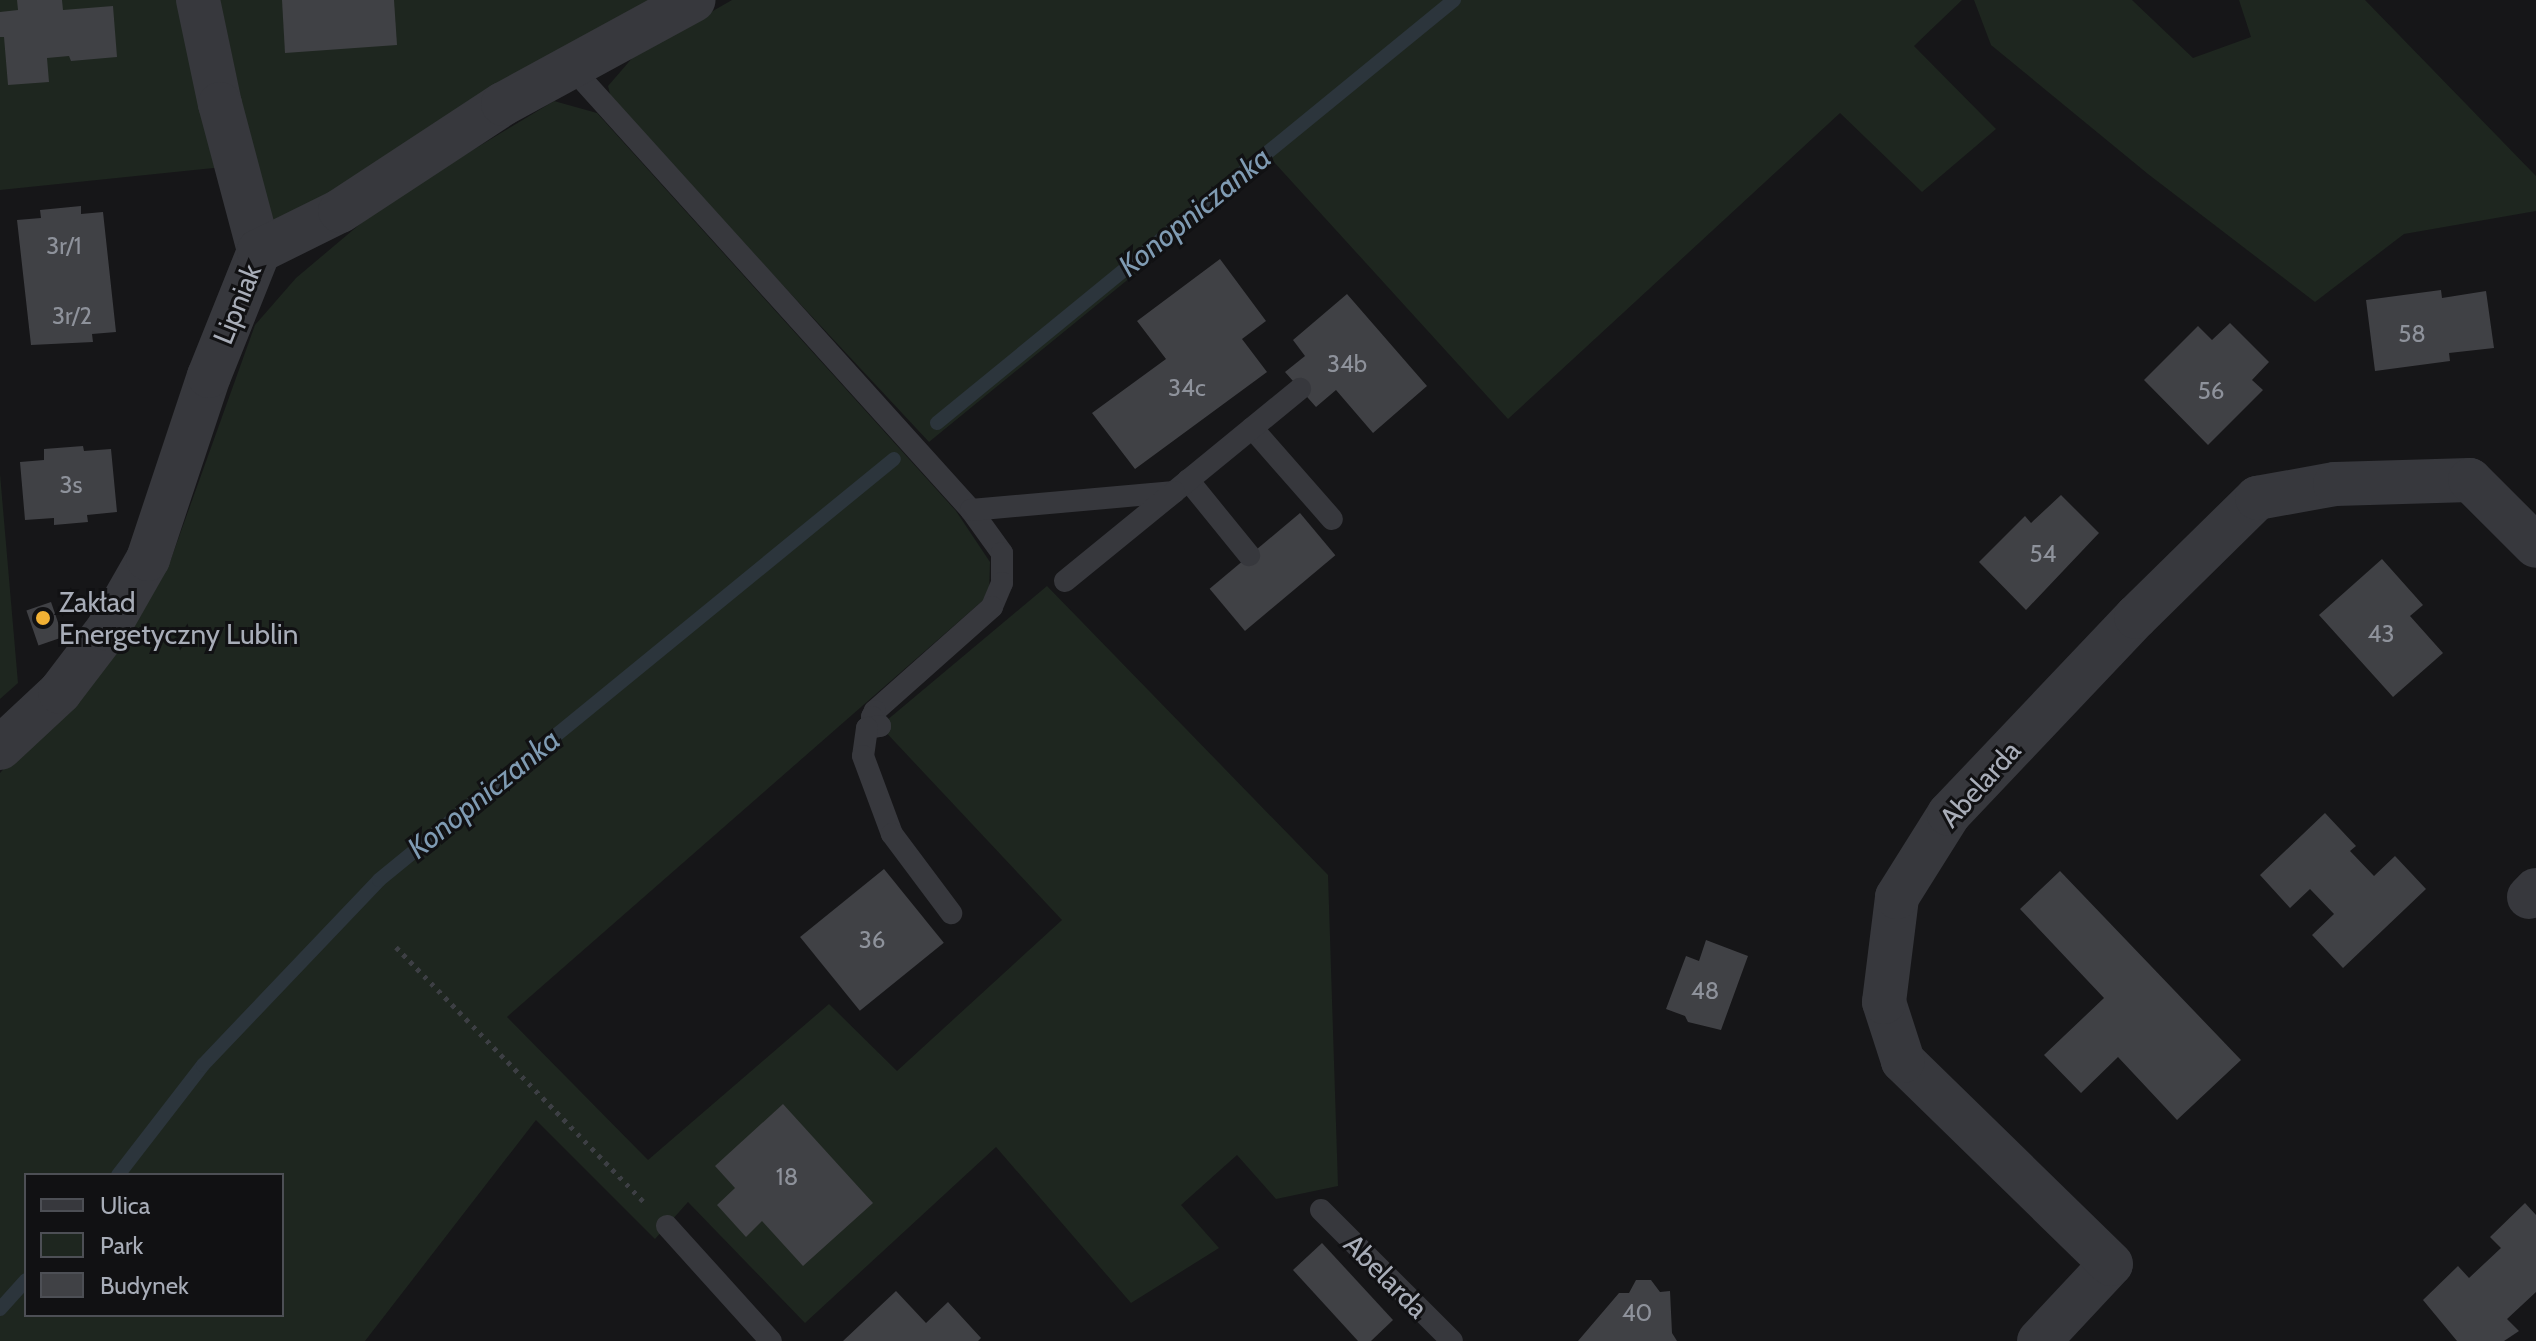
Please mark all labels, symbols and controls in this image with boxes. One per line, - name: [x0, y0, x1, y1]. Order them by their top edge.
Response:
- water label: Konopniczanka: [1112, 140, 1278, 284]
- house number: 3r/1: [46, 232, 82, 260]
- street label: Lipniak: [206, 259, 268, 349]
- house number: 3r/2: [52, 302, 92, 330]
- house number: 58: [2398, 320, 2426, 348]
- house number: 34b: [1327, 350, 1367, 378]
- house number: 34c: [1168, 374, 1206, 402]
- house number: 56: [2198, 377, 2224, 405]
- house number: 3s: [60, 471, 82, 499]
- house number: 54: [2030, 540, 2056, 568]
- place label: Zakład Energetyczny Lublin: [59, 585, 298, 651]
- marker: Zakład Energetyczny Lublin: [34, 609, 52, 627]
- house number: 43: [2368, 620, 2394, 648]
- water label: Konopniczanka: [401, 722, 567, 866]
- street label: Abelarda: [1933, 734, 2027, 834]
- house number: 36: [859, 926, 885, 954]
- house number: 48: [1691, 977, 1719, 1005]
- house number: 18: [776, 1163, 798, 1191]
- legend: [24, 1173, 284, 1317]
- text: Ulica: [100, 1191, 150, 1220]
- street label: Abelarda: [1337, 1227, 1435, 1325]
- text: Park: [100, 1231, 143, 1260]
- text: Budynek: [100, 1271, 189, 1300]
- house number: 40: [1622, 1299, 1652, 1327]

